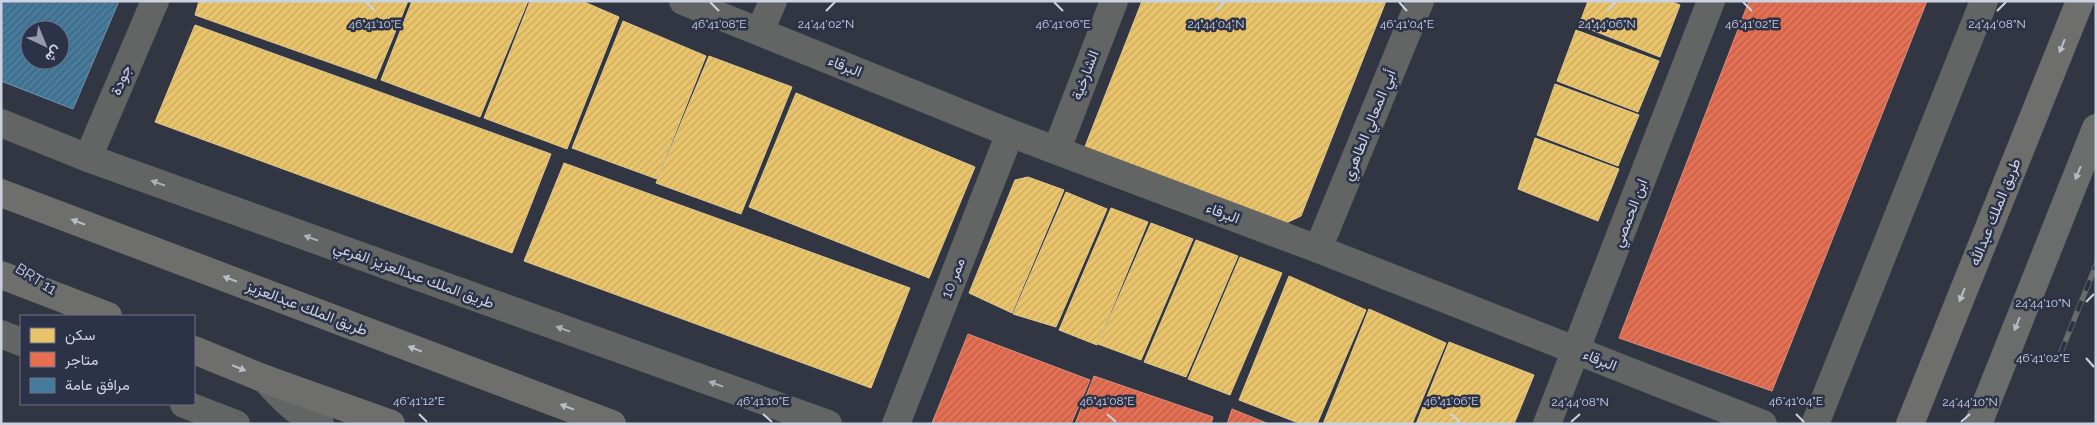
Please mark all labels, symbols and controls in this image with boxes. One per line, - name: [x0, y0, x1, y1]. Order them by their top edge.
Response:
- text: 46°41'10"E: [349, 17, 402, 31]
- text: 46°41'08"E: [692, 17, 746, 31]
- text: 24°44'02"N: [798, 17, 854, 31]
- text: 46°41'06"E: [1035, 17, 1091, 31]
- text: 24°44'04"N: [1188, 17, 1244, 31]
- text: 46°41'04"E: [1380, 17, 1434, 31]
- text: 24°44'06"N: [1578, 17, 1636, 31]
- text: 46°41'02"E: [1725, 17, 1779, 31]
- text: 24°44'08"N: [1968, 17, 2026, 31]
- north arrow: [20, 20, 70, 70]
- one-way arrow: [2058, 39, 2065, 54]
- text: ش: [42, 42, 66, 66]
- street label: الشارخية: [1067, 48, 1103, 102]
- street label: البرقاء: [826, 51, 864, 81]
- street label: جودة: [107, 62, 135, 98]
- street label: أبي المعالي الطاهري: [1338, 66, 1403, 185]
- street label: طريق الملك عبدالله: [1965, 156, 2026, 269]
- one-way arrow: [2073, 166, 2081, 181]
- street label: ابن الحمصي: [1609, 176, 1655, 251]
- one-way arrow: [151, 179, 166, 186]
- street label: البرقاء: [1204, 198, 1242, 228]
- one-way arrow: [70, 218, 85, 226]
- one-way arrow: [304, 234, 319, 241]
- street label: طريق الملك عبدالعزيز الفرعي: [330, 238, 497, 316]
- street label: ممر 10: [937, 255, 969, 301]
- street label: BRT 11: [12, 259, 60, 299]
- one-way arrow: [222, 275, 237, 283]
- street label: طريق الملك عبدالعزيز: [243, 276, 370, 340]
- one-way arrow: [1958, 287, 1965, 302]
- text: 24°44'10"N: [2015, 296, 2071, 310]
- legend: [20, 315, 195, 405]
- one-way arrow: [2013, 317, 2021, 331]
- one-way arrow: [555, 325, 570, 333]
- text: سكن: [65, 326, 95, 345]
- one-way arrow: [407, 345, 422, 352]
- street label: البرقاء: [1581, 345, 1619, 375]
- text: متاجر: [64, 351, 99, 369]
- text: 46°41'02"E: [2016, 351, 2070, 365]
- one-way arrow: [232, 364, 247, 372]
- text: مرافق عامة: [65, 376, 130, 395]
- one-way arrow: [708, 380, 723, 388]
- text: 46°41'12"E: [393, 394, 445, 408]
- text: 46°41'10"E: [737, 394, 790, 408]
- text: 46°41'08"E: [1080, 394, 1134, 408]
- text: 46°41'06"E: [1423, 394, 1479, 408]
- text: 46°41'04"E: [1769, 394, 1823, 408]
- text: 24°44'08"N: [1551, 395, 1609, 409]
- text: 24°44'10"N: [1942, 395, 1998, 409]
- one-way arrow: [559, 402, 574, 410]

